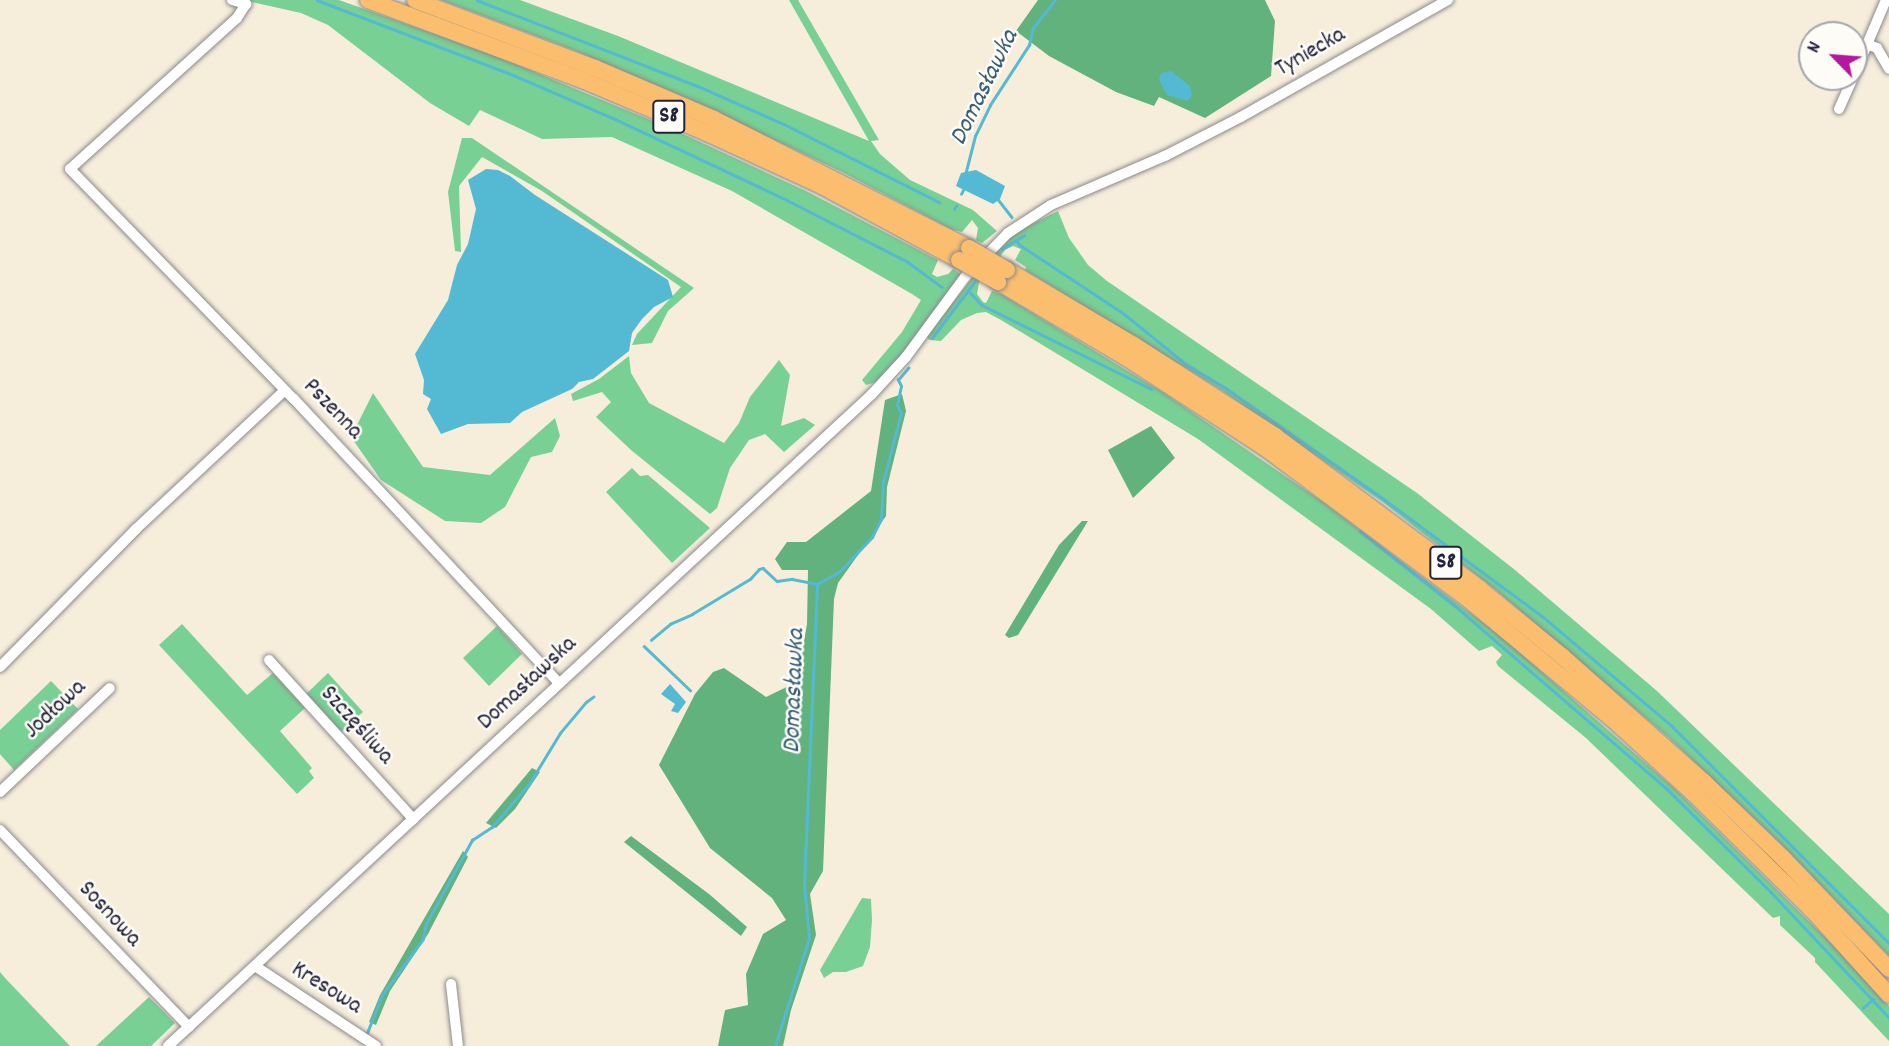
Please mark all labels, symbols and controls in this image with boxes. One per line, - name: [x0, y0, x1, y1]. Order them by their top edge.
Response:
- north arrow: [1798, 21, 1868, 91]
- street label: Tyniecka: [1271, 22, 1351, 84]
- water label: Domasławka: [944, 25, 1026, 151]
- text: N: [1801, 38, 1830, 58]
- road number: S8: [652, 98, 686, 136]
- street label: Pszenna: [296, 373, 368, 447]
- road number: S8: [1428, 544, 1464, 582]
- water label: Domasławka: [777, 628, 813, 754]
- street label: Domasławska: [473, 631, 583, 737]
- street label: Jodłowa: [19, 674, 93, 746]
- street label: Szczęśliwa: [313, 681, 399, 771]
- street label: Sosnowa: [71, 876, 147, 954]
- street label: Kresowa: [285, 956, 367, 1022]

